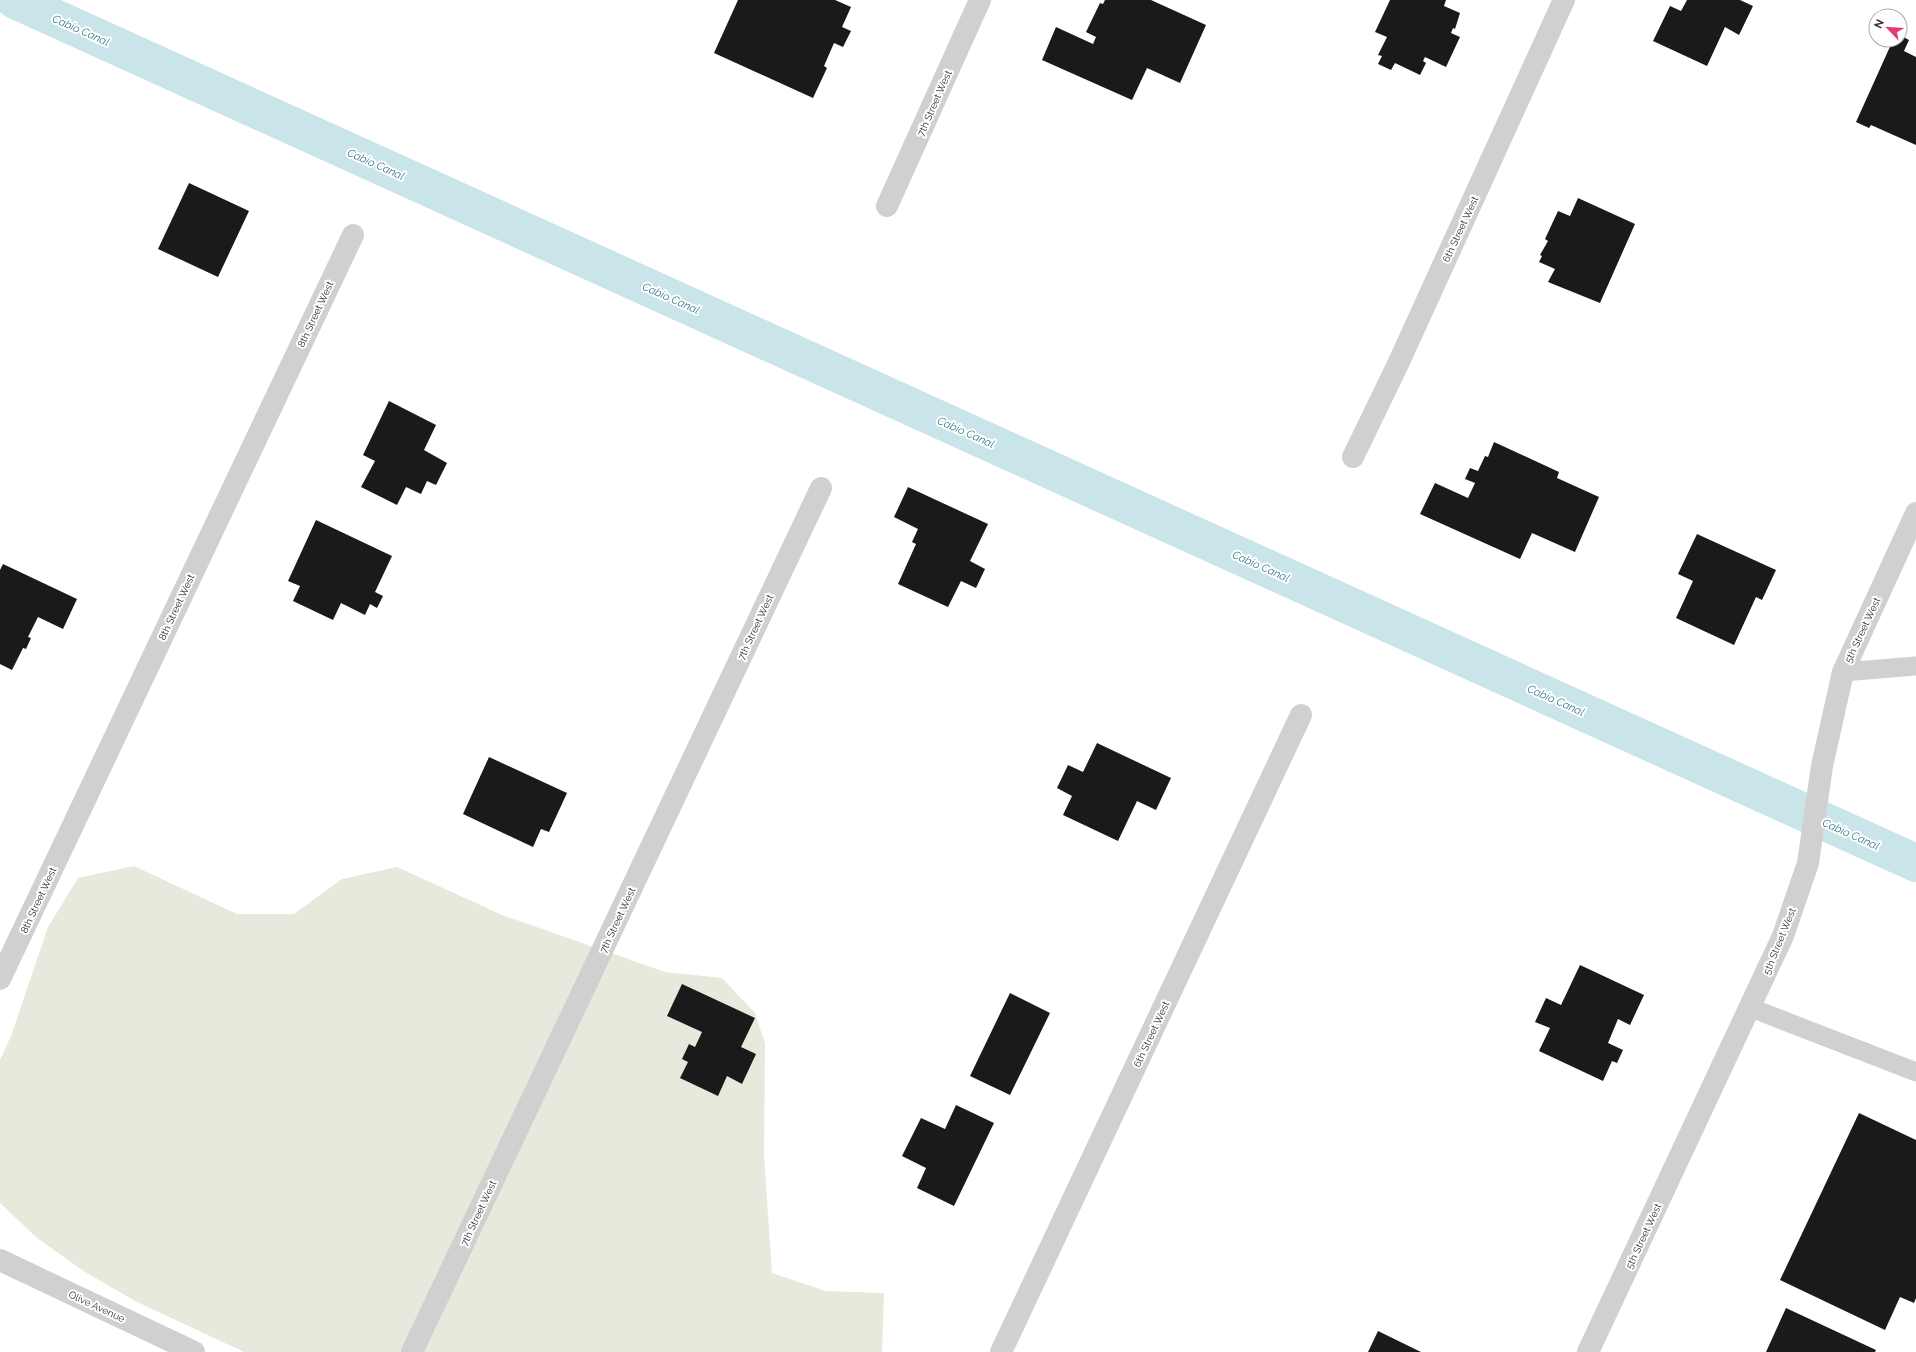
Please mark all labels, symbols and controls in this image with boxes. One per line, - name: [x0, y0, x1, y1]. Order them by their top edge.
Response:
- north arrow: [1868, 8, 1908, 48]
- water label: Cabio Canal: [50, 12, 111, 49]
- text: N: [1872, 17, 1887, 31]
- street label: 7th Street West: [915, 68, 954, 138]
- water label: Cabio Canal: [345, 146, 406, 183]
- street label: 6th Street West: [1440, 194, 1481, 264]
- street label: 8th Street West: [295, 279, 336, 349]
- water label: Cabio Canal: [640, 280, 701, 317]
- water label: Cabio Canal: [935, 414, 996, 451]
- water label: Cabio Canal: [1230, 548, 1291, 585]
- street label: 8th Street West: [156, 572, 197, 642]
- street label: 7th Street West: [735, 592, 776, 662]
- street label: 5th Street West: [1842, 595, 1883, 665]
- water label: Cabio Canal: [1525, 682, 1586, 719]
- water label: Cabio Canal: [1820, 816, 1881, 853]
- street label: 8th Street West: [18, 865, 59, 935]
- street label: 7th Street West: [597, 885, 638, 955]
- street label: 5th Street West: [1761, 906, 1798, 976]
- street label: 6th Street West: [1131, 999, 1172, 1069]
- street label: 7th Street West: [458, 1178, 499, 1248]
- street label: 5th Street West: [1623, 1201, 1664, 1271]
- street label: Olive Avenue: [67, 1289, 127, 1324]

